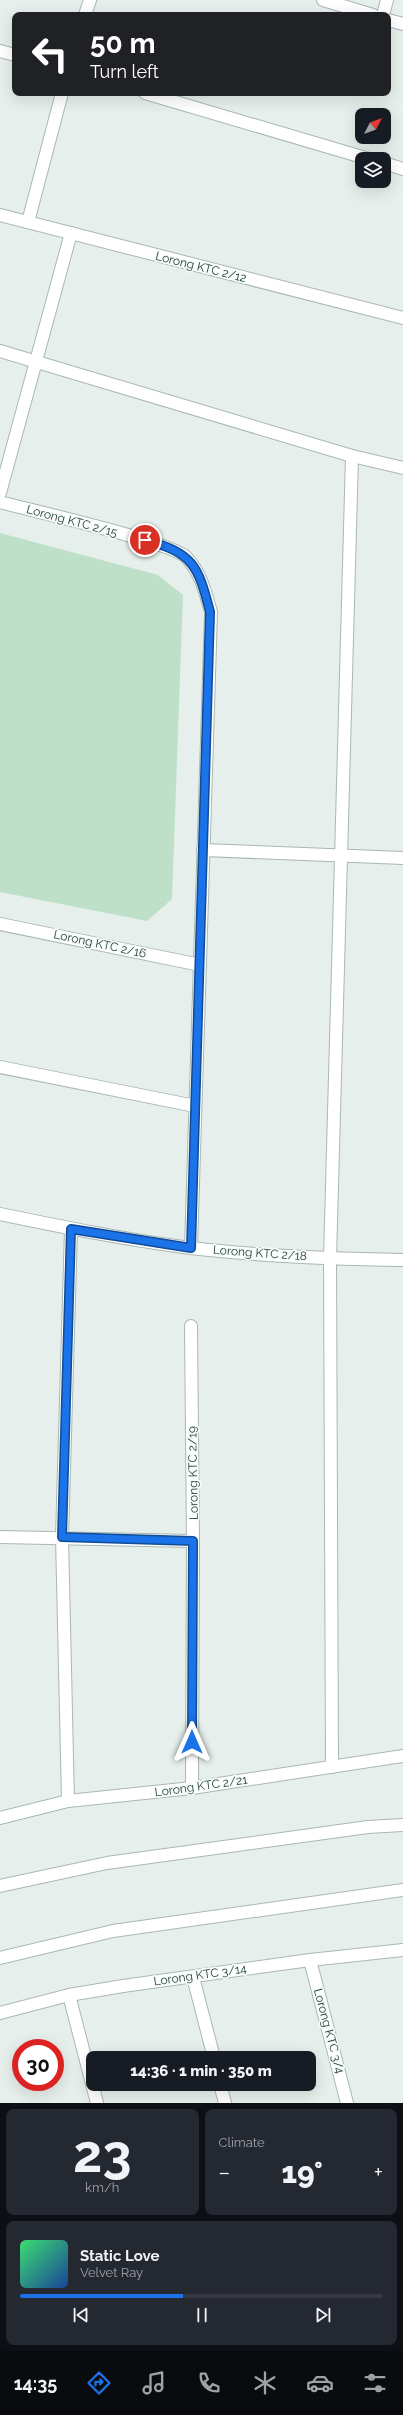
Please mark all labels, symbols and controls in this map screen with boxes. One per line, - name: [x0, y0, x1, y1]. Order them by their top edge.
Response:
- text: 50 m: [90, 27, 156, 60]
- icon: left: [24, 28, 76, 80]
- text: Turn left: [90, 61, 159, 82]
- north arrow: [355, 108, 391, 144]
- map controls: [355, 108, 391, 188]
- button: layers: [355, 152, 391, 188]
- street label: Lorong KTC 2/12: [154, 249, 248, 285]
- street label: Lorong KTC 2/15: [25, 502, 119, 540]
- pin: [128, 523, 162, 557]
- icon: arrive: [134, 529, 156, 551]
- street label: Lorong KTC 2/16: [52, 927, 148, 961]
- street label: Lorong KTC 2/18: [213, 1243, 307, 1263]
- street label: Lorong KTC 2/19: [185, 1426, 201, 1520]
- position arrow: [171, 1721, 213, 1763]
- street label: Lorong KTC 2/21: [154, 1773, 248, 1799]
- street label: Lorong KTC 3/14: [153, 1961, 248, 1988]
- street label: Lorong KTC 3/4: [311, 1987, 347, 2076]
- speed limit sign: 30: [12, 2039, 64, 2091]
- text: 14:36 · 1 min · 350 m: [130, 2062, 272, 2080]
- text: 23: [73, 2123, 131, 2184]
- text: Climate: [219, 2135, 265, 2150]
- text: 19°: [282, 2155, 323, 2190]
- text: −: [219, 2159, 230, 2185]
- text: +: [374, 2159, 383, 2185]
- text: km/h: [85, 2180, 119, 2195]
- text: Static Love: [80, 2247, 159, 2265]
- text: Velvet Ray: [80, 2265, 143, 2280]
- icon: previous: [70, 2304, 92, 2326]
- icon: pause: [191, 2304, 213, 2326]
- icon: next: [312, 2304, 334, 2326]
- icon: directions: [85, 2369, 113, 2397]
- icon: music: [140, 2369, 168, 2397]
- icon: phone: [195, 2369, 223, 2397]
- icon: climate: [251, 2369, 279, 2397]
- icon: car: [306, 2369, 334, 2397]
- icon: filters: [361, 2369, 389, 2397]
- text: 14:35: [14, 2373, 57, 2394]

